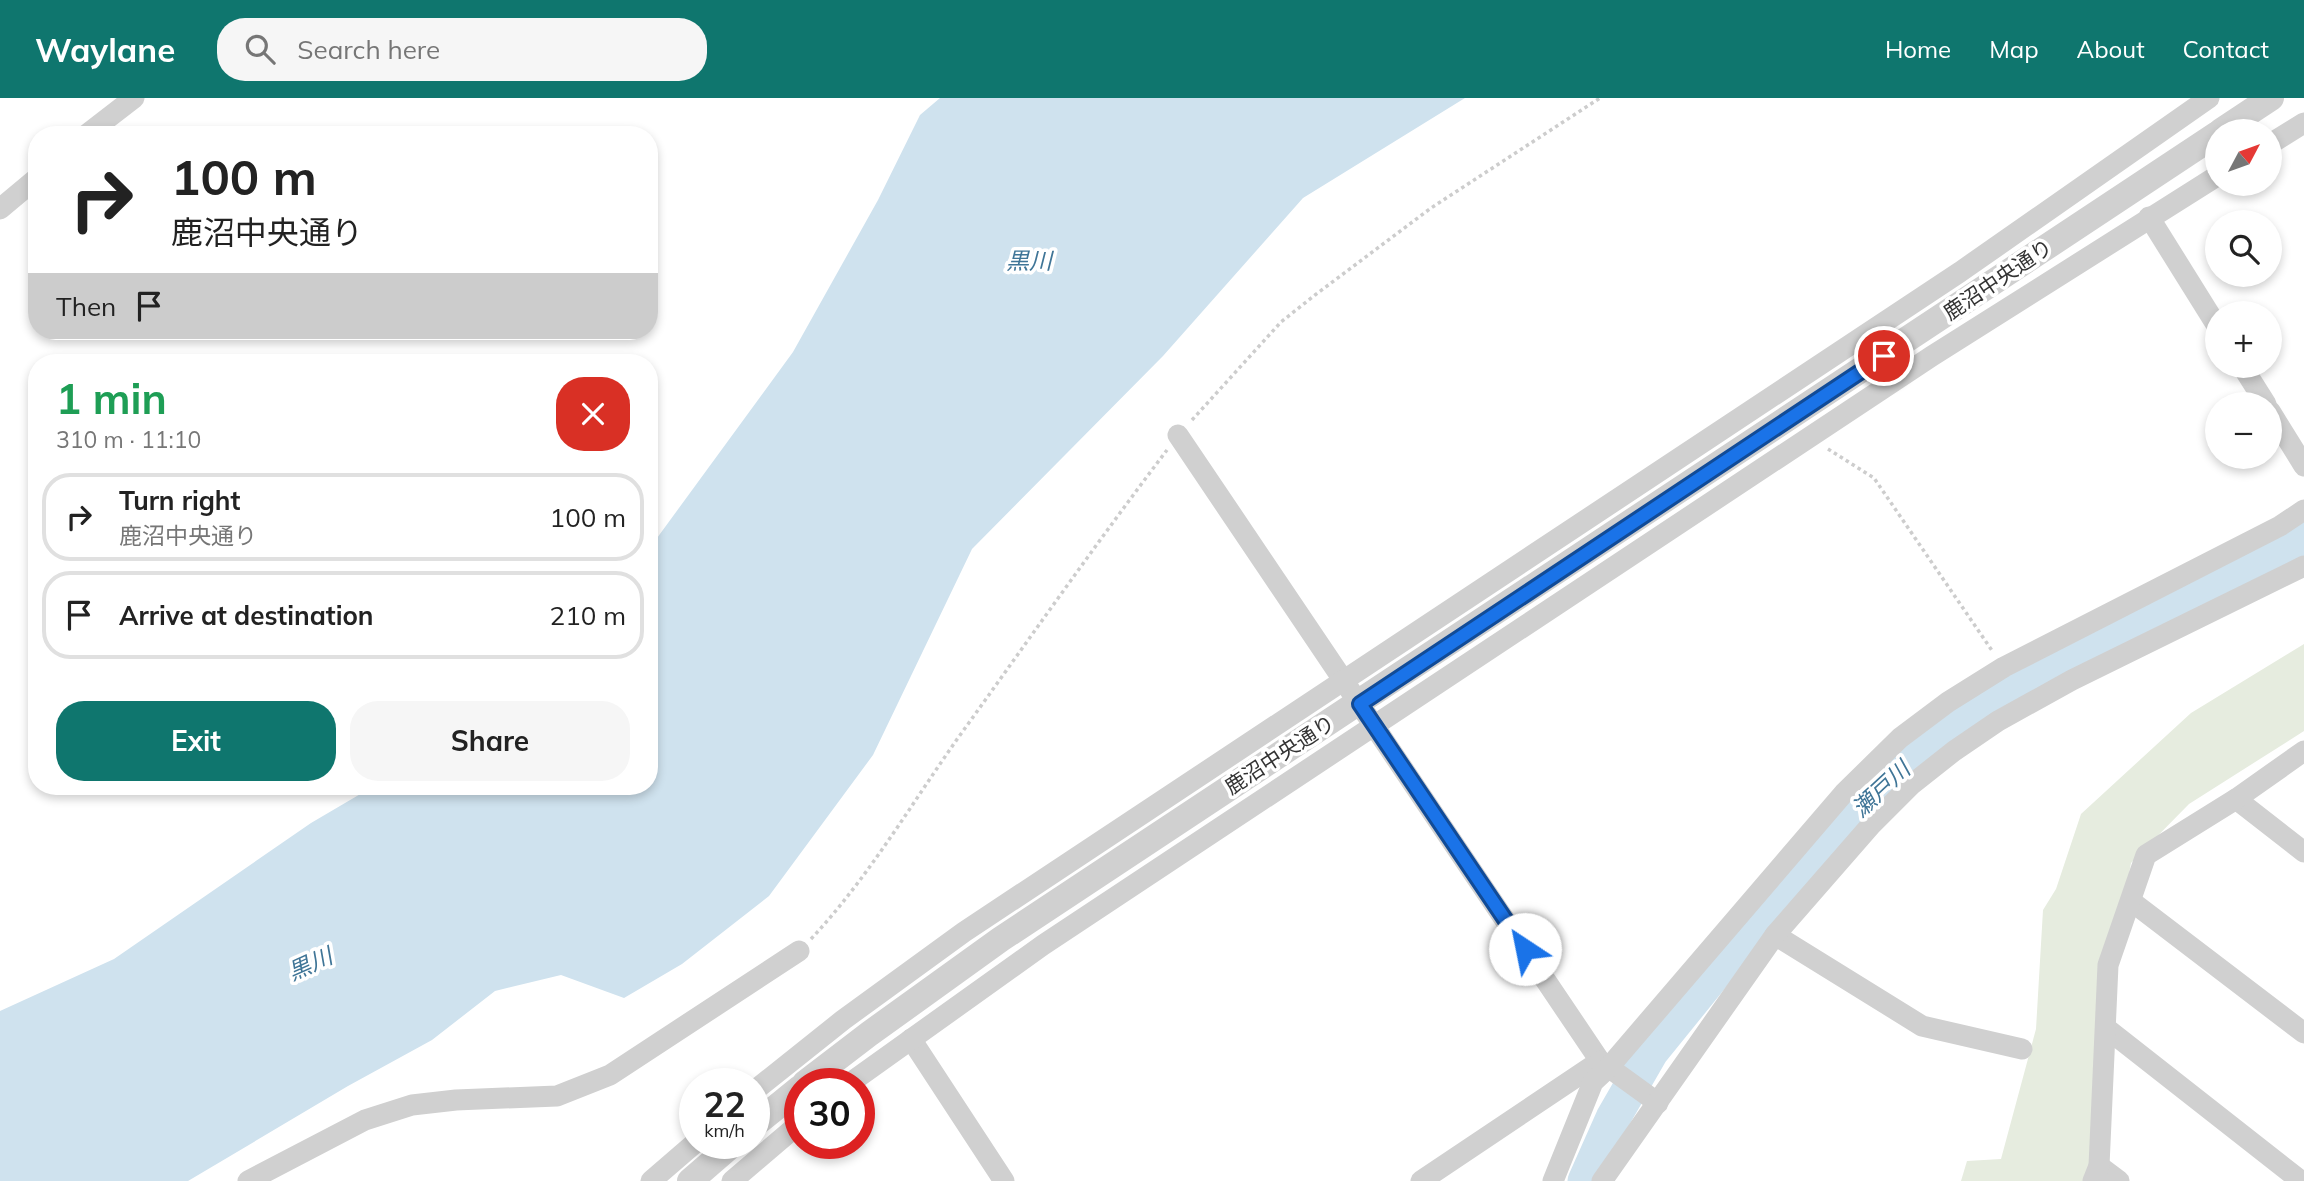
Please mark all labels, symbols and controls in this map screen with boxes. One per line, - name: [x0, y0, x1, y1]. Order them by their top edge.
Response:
- search box: [217, 18, 707, 81]
- text: Waylane: [35, 29, 175, 70]
- icon: search: [241, 30, 279, 68]
- text: Search here: [297, 33, 440, 66]
- text: Home: [1885, 34, 1951, 64]
- text: Map: [1989, 34, 2039, 64]
- text: About: [2077, 34, 2145, 64]
- text: Contact: [2183, 34, 2269, 64]
- north arrow: [2205, 119, 2282, 196]
- map controls: [2205, 119, 2282, 469]
- text: 100 m: [171, 146, 317, 207]
- icon: right: [56, 154, 147, 245]
- button: search: [2205, 210, 2282, 287]
- text: 鹿沼中央通り: [171, 212, 363, 252]
- street label: 鹿沼中央通り: [1938, 233, 2057, 325]
- water label: 黒川: [1006, 246, 1055, 275]
- icon: arrive: [130, 287, 168, 325]
- text: Then: [56, 290, 116, 323]
- button: +: [2205, 301, 2282, 378]
- pin: [1854, 326, 1914, 386]
- icon: arrive: [1865, 337, 1903, 375]
- text: 1 min: [56, 372, 167, 425]
- button: close: [556, 377, 630, 451]
- button: −: [2205, 392, 2282, 469]
- text: 310 m · 11:10: [56, 425, 201, 454]
- text: Turn right: [119, 484, 240, 517]
- icon: right: [60, 498, 98, 536]
- text: 100 m: [550, 501, 626, 534]
- text: 鹿沼中央通り: [119, 521, 257, 550]
- icon: arrive: [60, 596, 98, 634]
- text: Arrive at destination: [119, 599, 374, 632]
- text: 210 m: [550, 599, 626, 632]
- button: Exit: [56, 701, 336, 781]
- button: Share: [350, 701, 630, 781]
- street label: 鹿沼中央通り: [1220, 709, 1339, 799]
- water label: 瀬戸川: [1846, 752, 1918, 823]
- position arrow: [1488, 912, 1562, 986]
- water label: 黒川: [283, 940, 339, 986]
- speed limit sign: 30: [784, 1068, 875, 1159]
- text: 22: [703, 1082, 746, 1126]
- text: km/h: [704, 1119, 745, 1142]

